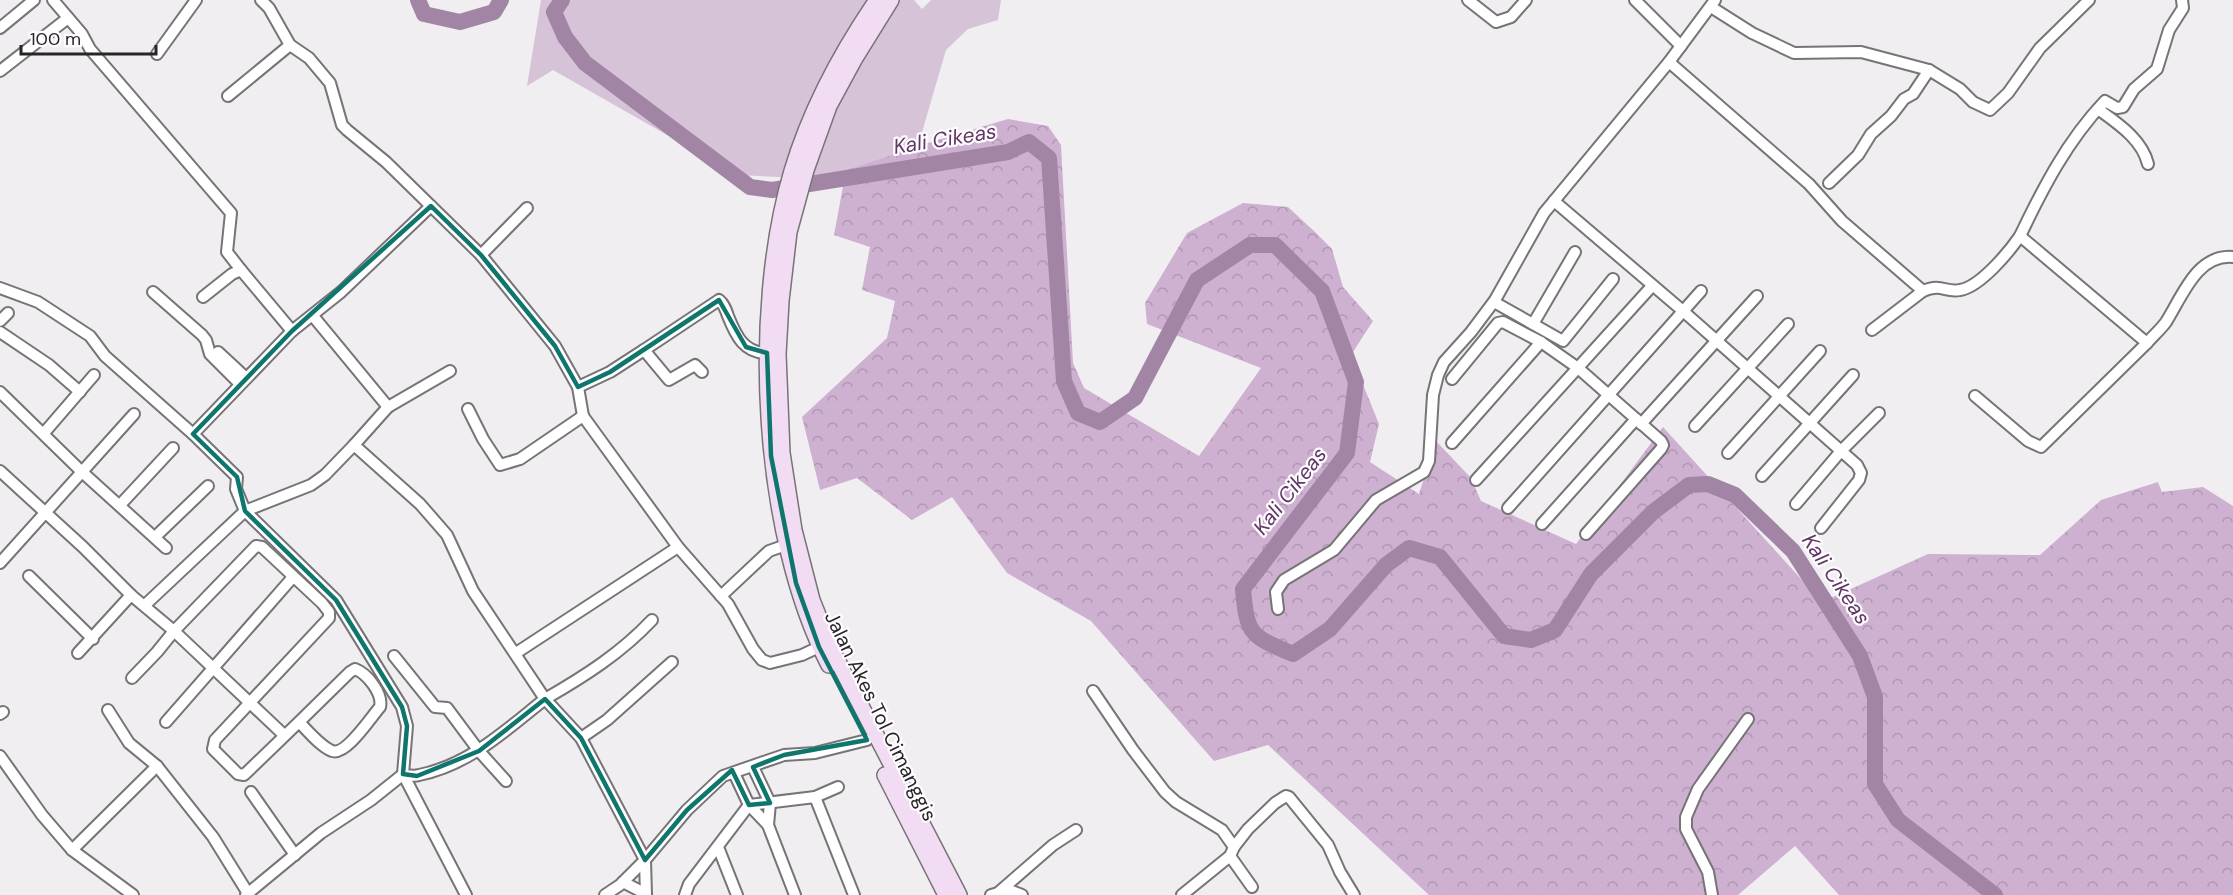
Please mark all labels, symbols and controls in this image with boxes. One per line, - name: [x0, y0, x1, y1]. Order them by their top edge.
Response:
- scale bar: [21, 18, 156, 56]
- text: 100 m: [30, 27, 81, 51]
- water label: Kali Cikeas: [892, 117, 998, 161]
- water label: Kali Cikeas: [1247, 441, 1333, 541]
- water label: Kali Cikeas: [1795, 528, 1877, 630]
- street label: Jalan Akes Tol Cimanggis: [819, 607, 943, 825]

